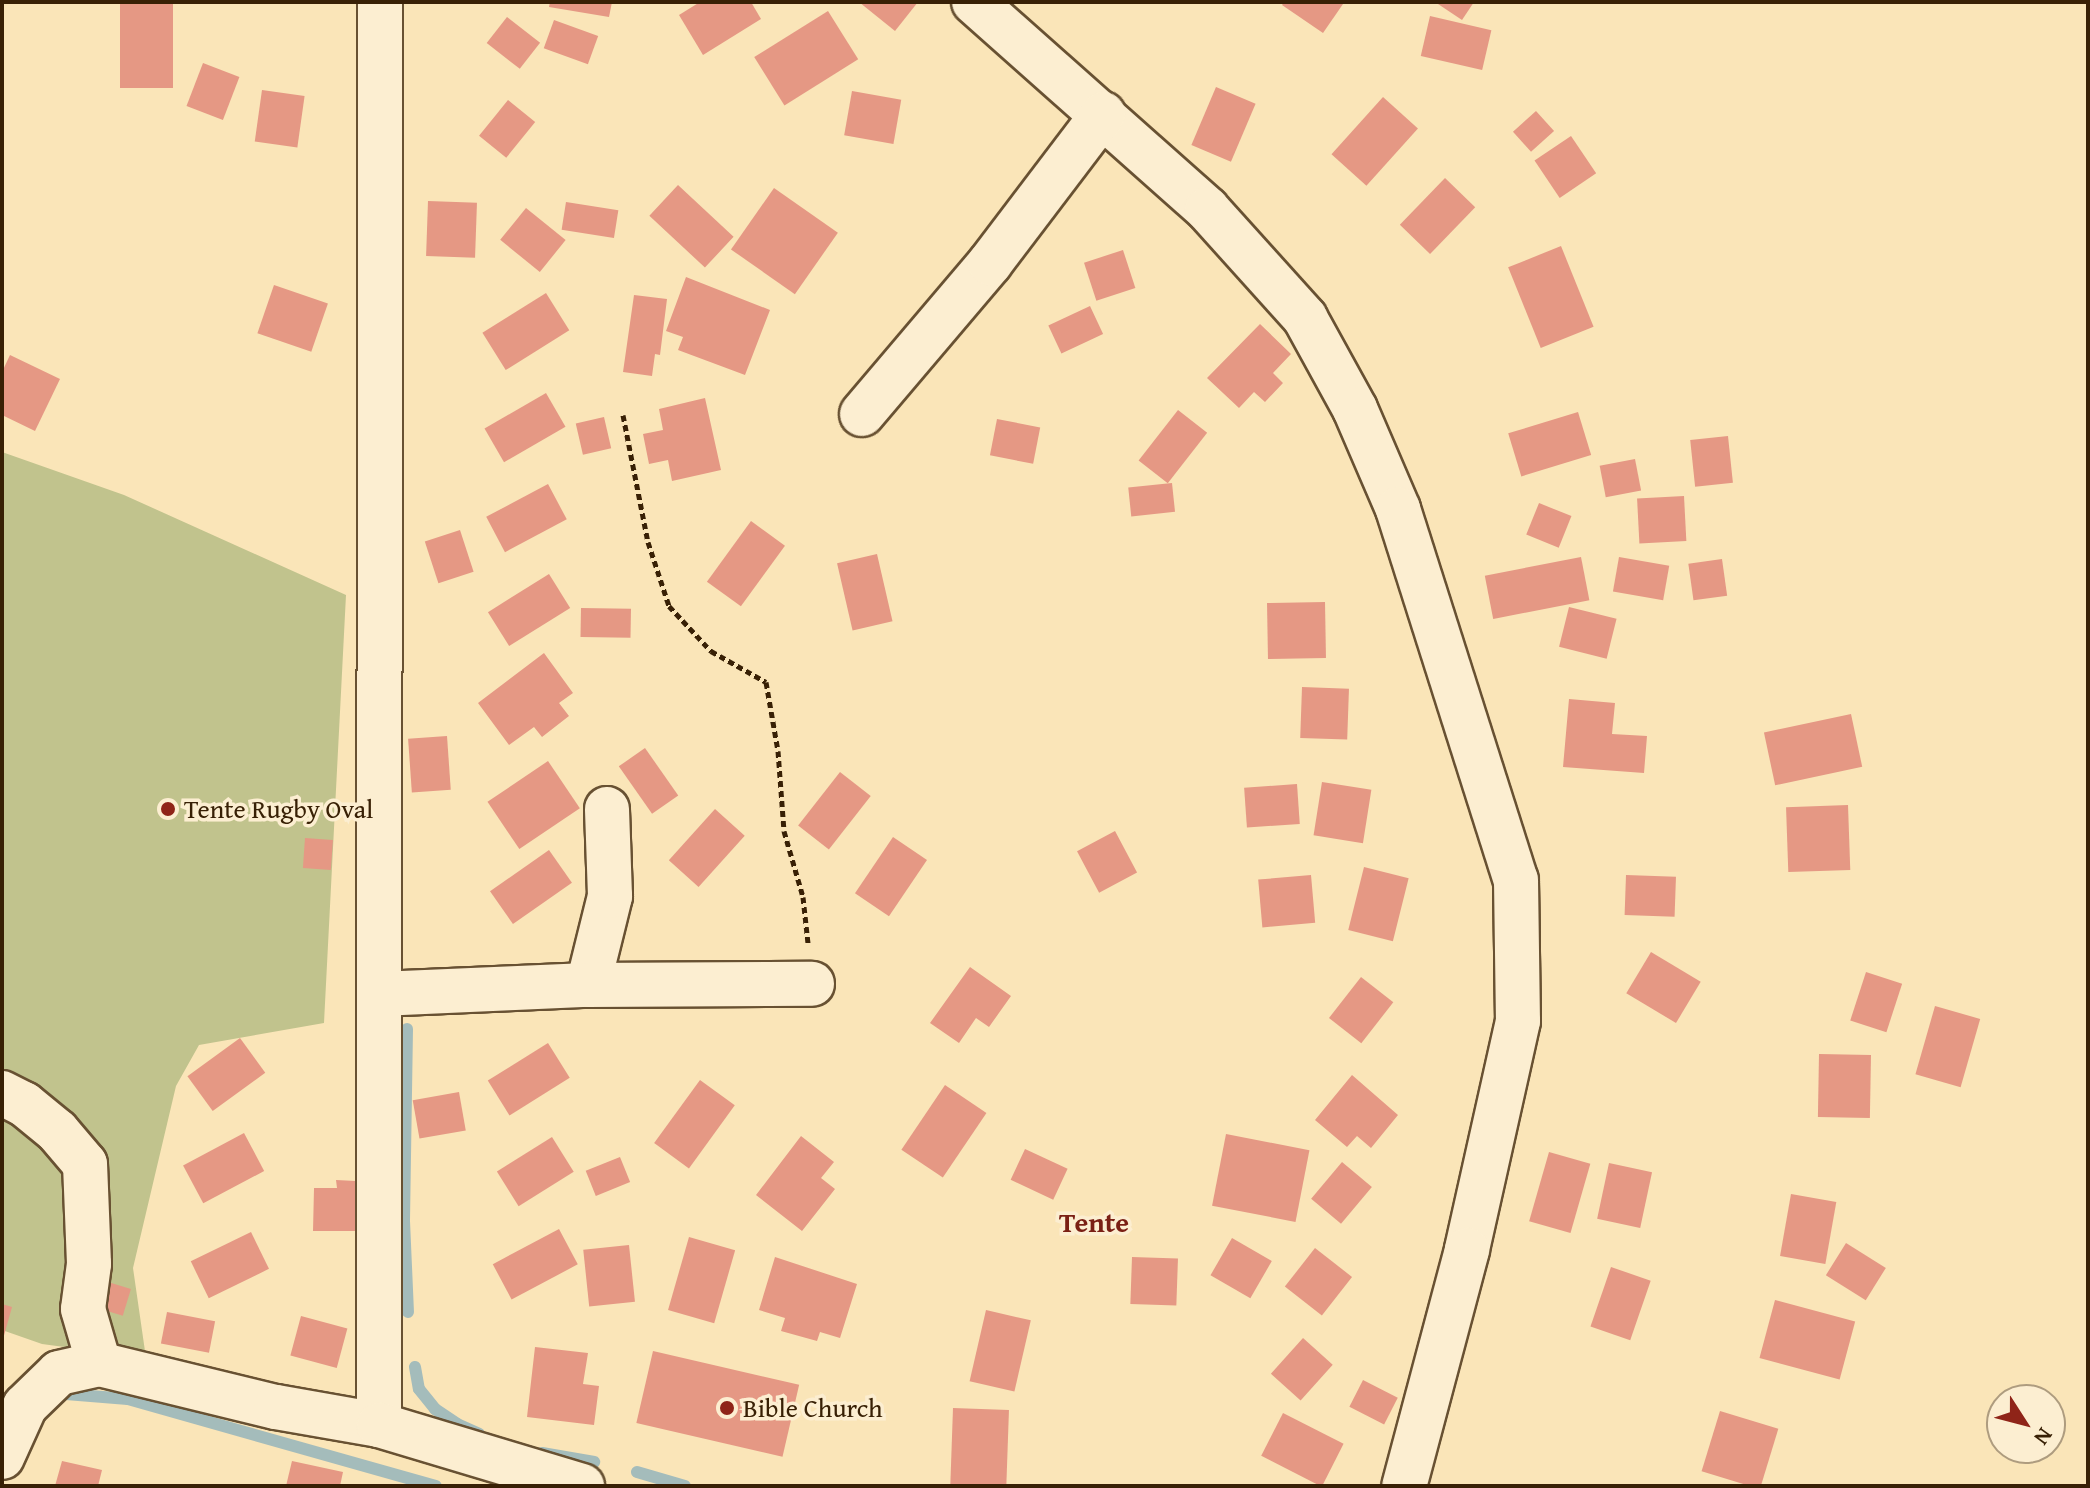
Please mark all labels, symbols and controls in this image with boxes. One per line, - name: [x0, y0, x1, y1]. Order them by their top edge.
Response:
- place label: Tente Rugby Oval: [184, 793, 373, 825]
- marker: Tente Rugby Oval: [159, 800, 177, 818]
- district label: Tente: [1059, 1205, 1129, 1239]
- north arrow: [1986, 1384, 2066, 1464]
- place label: Bible Church: [743, 1392, 883, 1424]
- marker: Bible Church: [718, 1399, 736, 1417]
- text: N: [2027, 1422, 2061, 1452]

